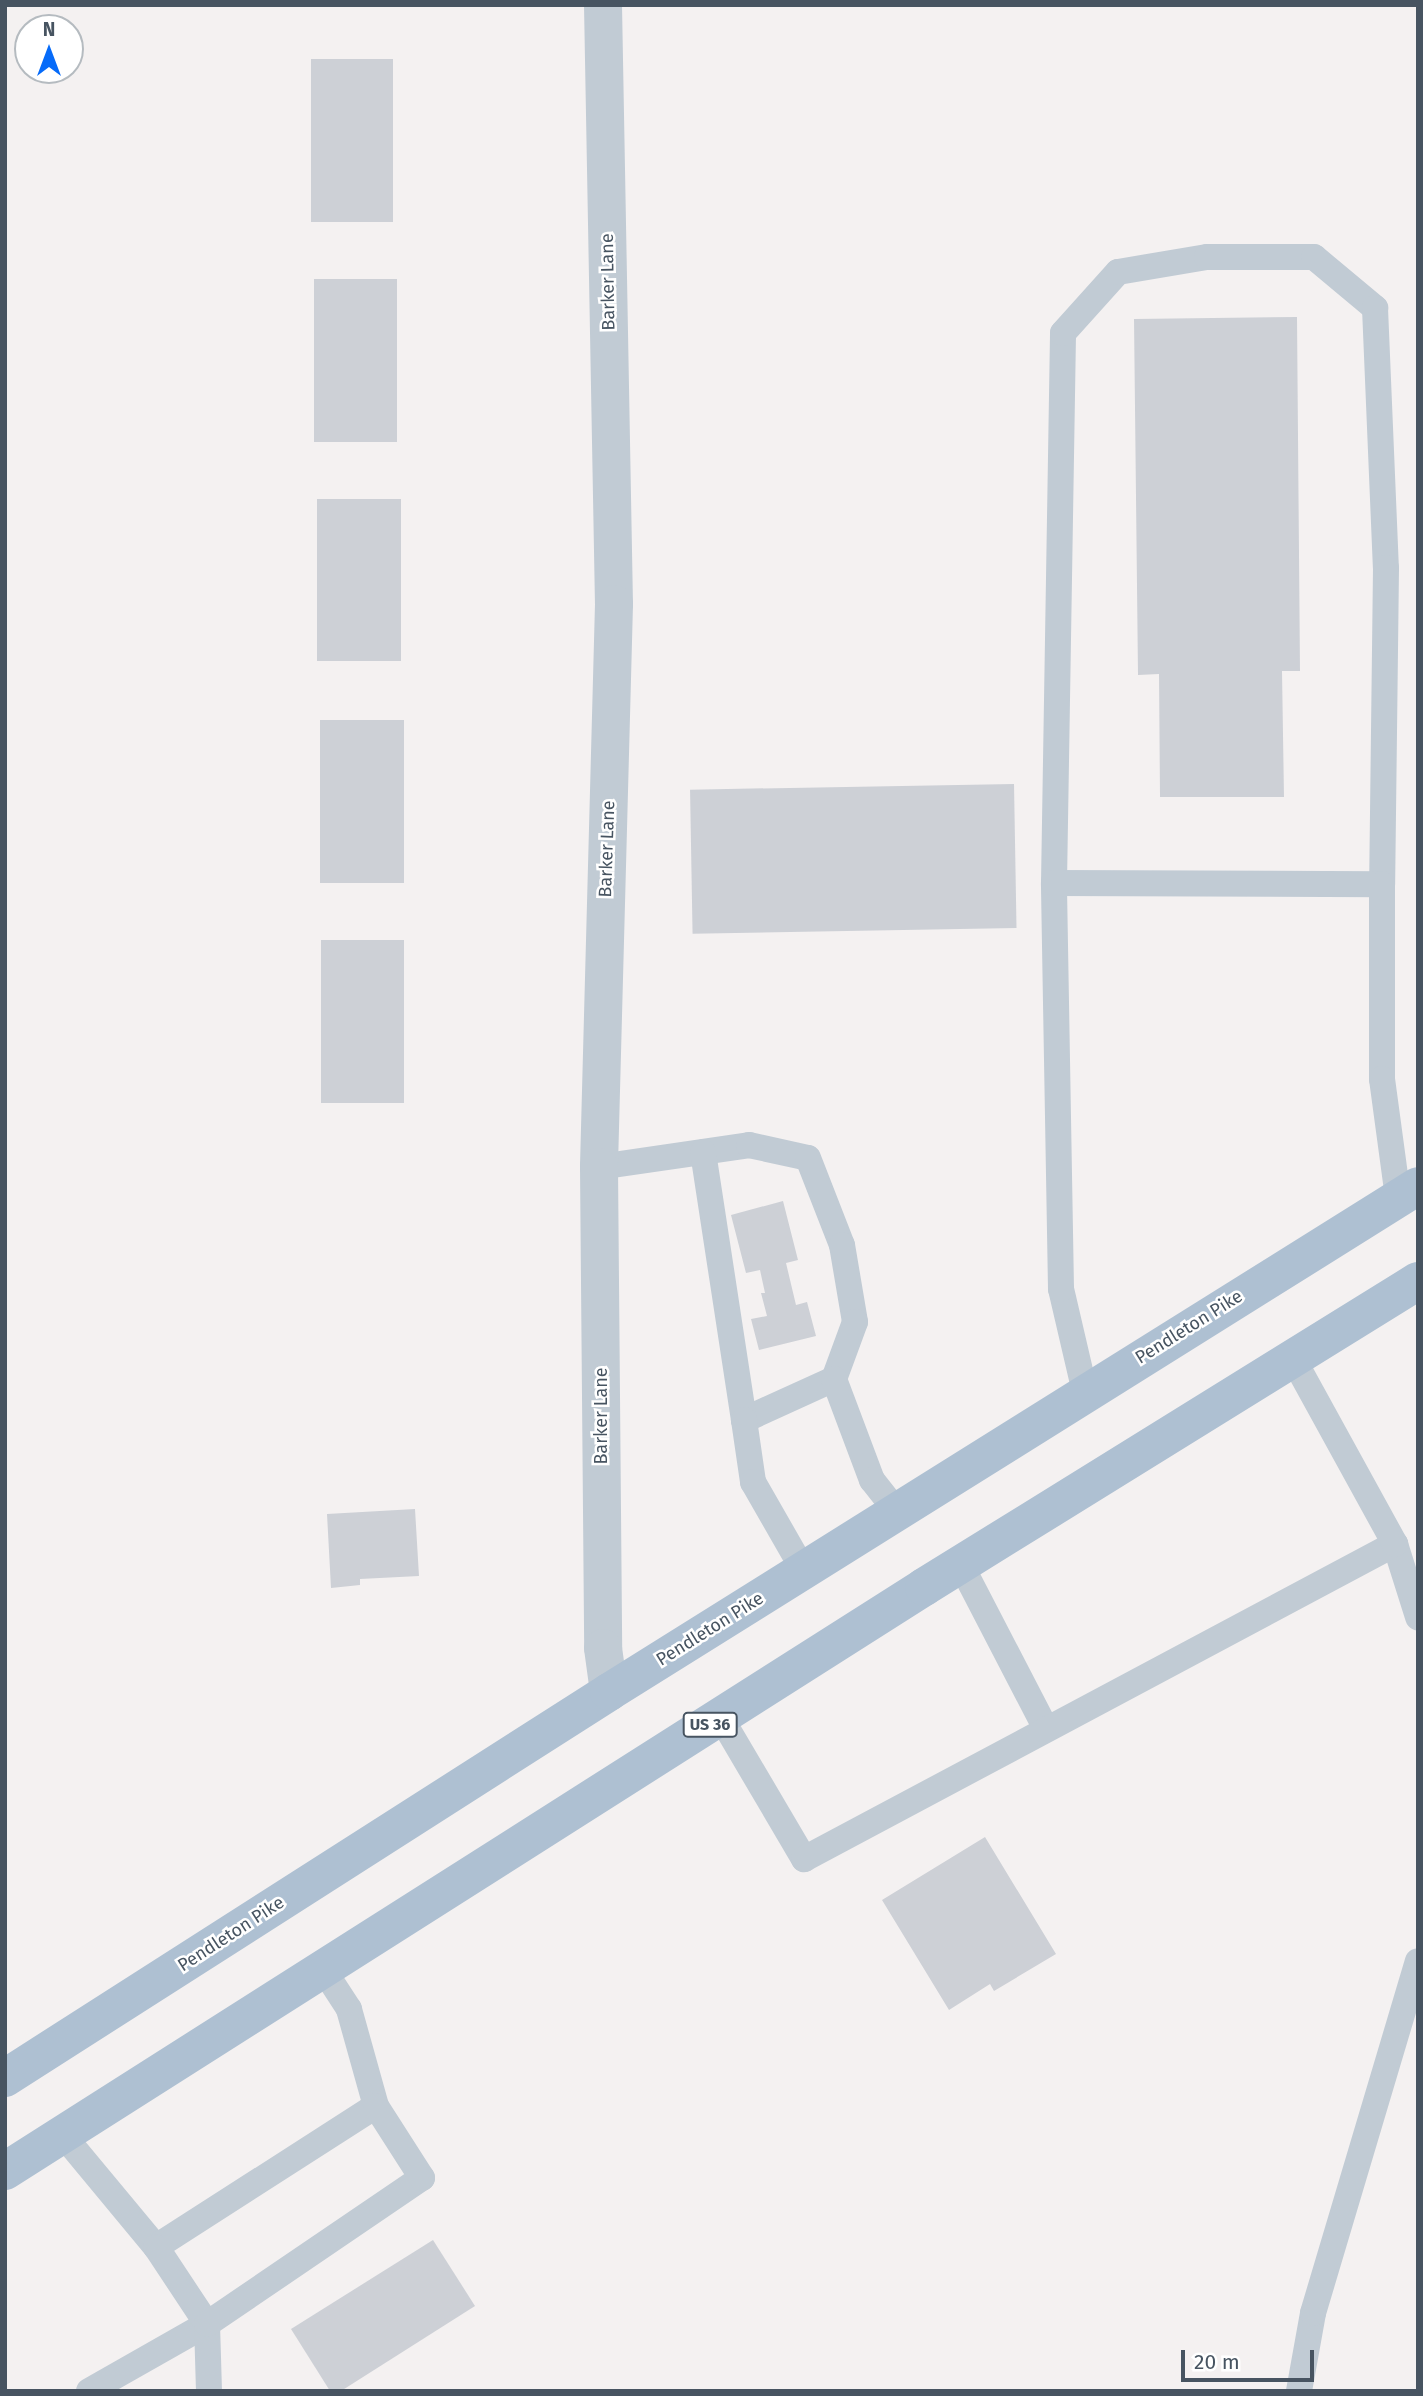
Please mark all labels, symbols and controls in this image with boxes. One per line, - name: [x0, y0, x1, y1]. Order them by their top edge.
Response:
- north arrow: [14, 14, 84, 84]
- text: N: [43, 18, 55, 41]
- street label: Barker Lane: [596, 233, 620, 331]
- street label: Barker Lane: [595, 800, 619, 898]
- street label: Pendleton Pike: [1131, 1285, 1247, 1369]
- street label: Barker Lane: [590, 1367, 612, 1465]
- street label: Pendleton Pike: [652, 1587, 768, 1671]
- road number: US 36: [682, 1712, 738, 1737]
- street label: Pendleton Pike: [174, 1892, 288, 1976]
- scale bar: [1185, 2336, 1318, 2380]
- text: 20 m: [1194, 2349, 1240, 2375]

